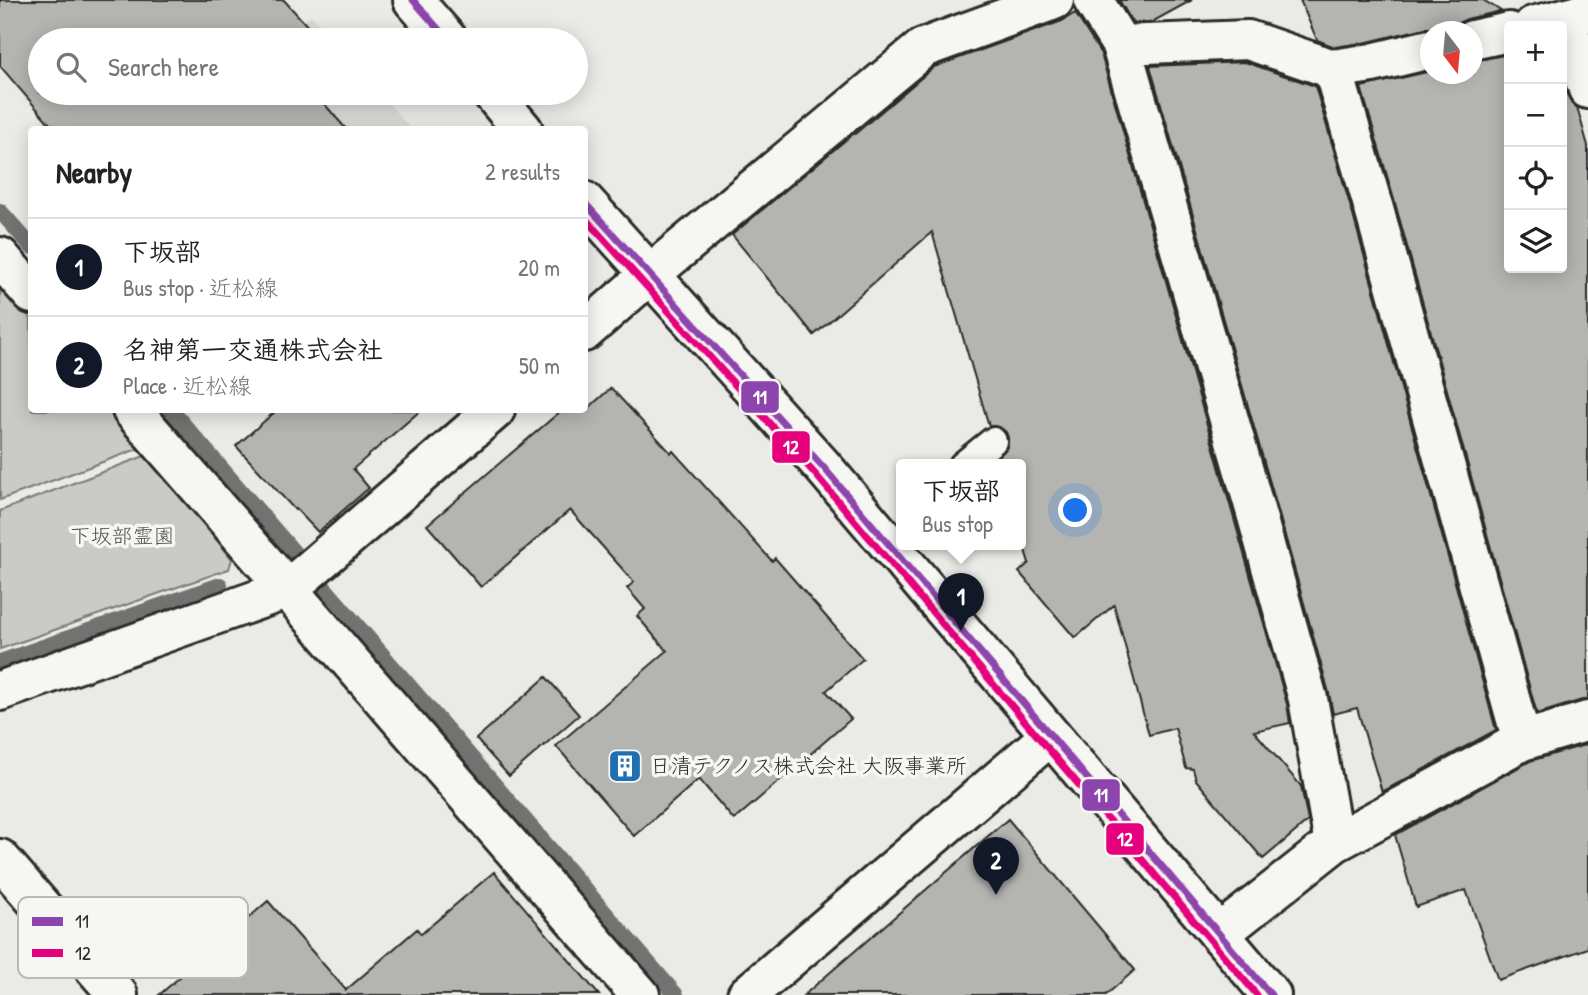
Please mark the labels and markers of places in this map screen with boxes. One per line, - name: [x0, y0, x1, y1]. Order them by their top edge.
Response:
- pin: 1: [938, 573, 984, 631]
- building icon: 日清テクノス株式会社 大阪事業所: [606, 747, 644, 785]
- place label: 日清テクノス株式会社 大阪事業所: [650, 751, 967, 780]
- pin: 2: [973, 837, 1019, 895]

